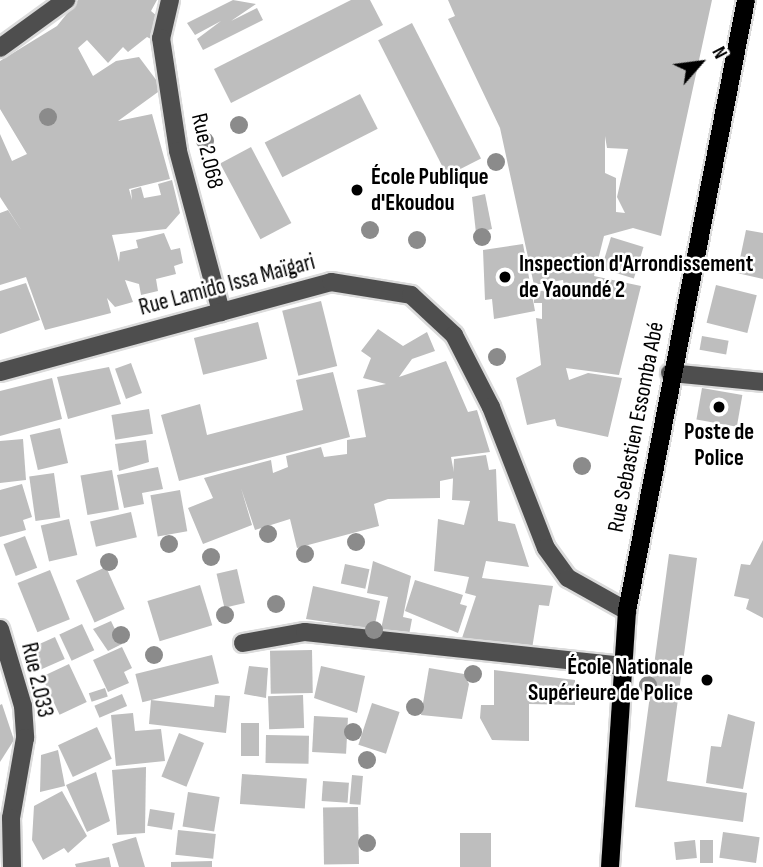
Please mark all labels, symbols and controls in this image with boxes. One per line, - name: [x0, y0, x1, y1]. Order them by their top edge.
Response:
- north arrow: [665, 28, 735, 98]
- text: N: [706, 43, 732, 63]
- street label: Rue 2.068: [185, 111, 229, 191]
- place label: École Publique d'Ekoudou: [371, 163, 489, 217]
- marker: École Publique d'Ekoudou: [349, 182, 365, 198]
- street label: Rue Lamido Issa Maïgari: [136, 248, 318, 322]
- place label: Inspection d'Arrondissement de Yaoundé 2: [519, 250, 753, 304]
- marker: Inspection d'Arrondissement de Yaoundé 2: [497, 269, 513, 285]
- street label: Rue Sebastien Essomba Abé: [602, 319, 670, 535]
- marker: Poste de Police: [711, 399, 727, 415]
- place label: Poste de Police: [684, 418, 754, 472]
- street label: Rue 2.033: [15, 640, 59, 720]
- place label: École Nationale Supérieure de Police: [528, 653, 693, 707]
- marker: École Nationale Supérieure de Police: [699, 672, 715, 688]

